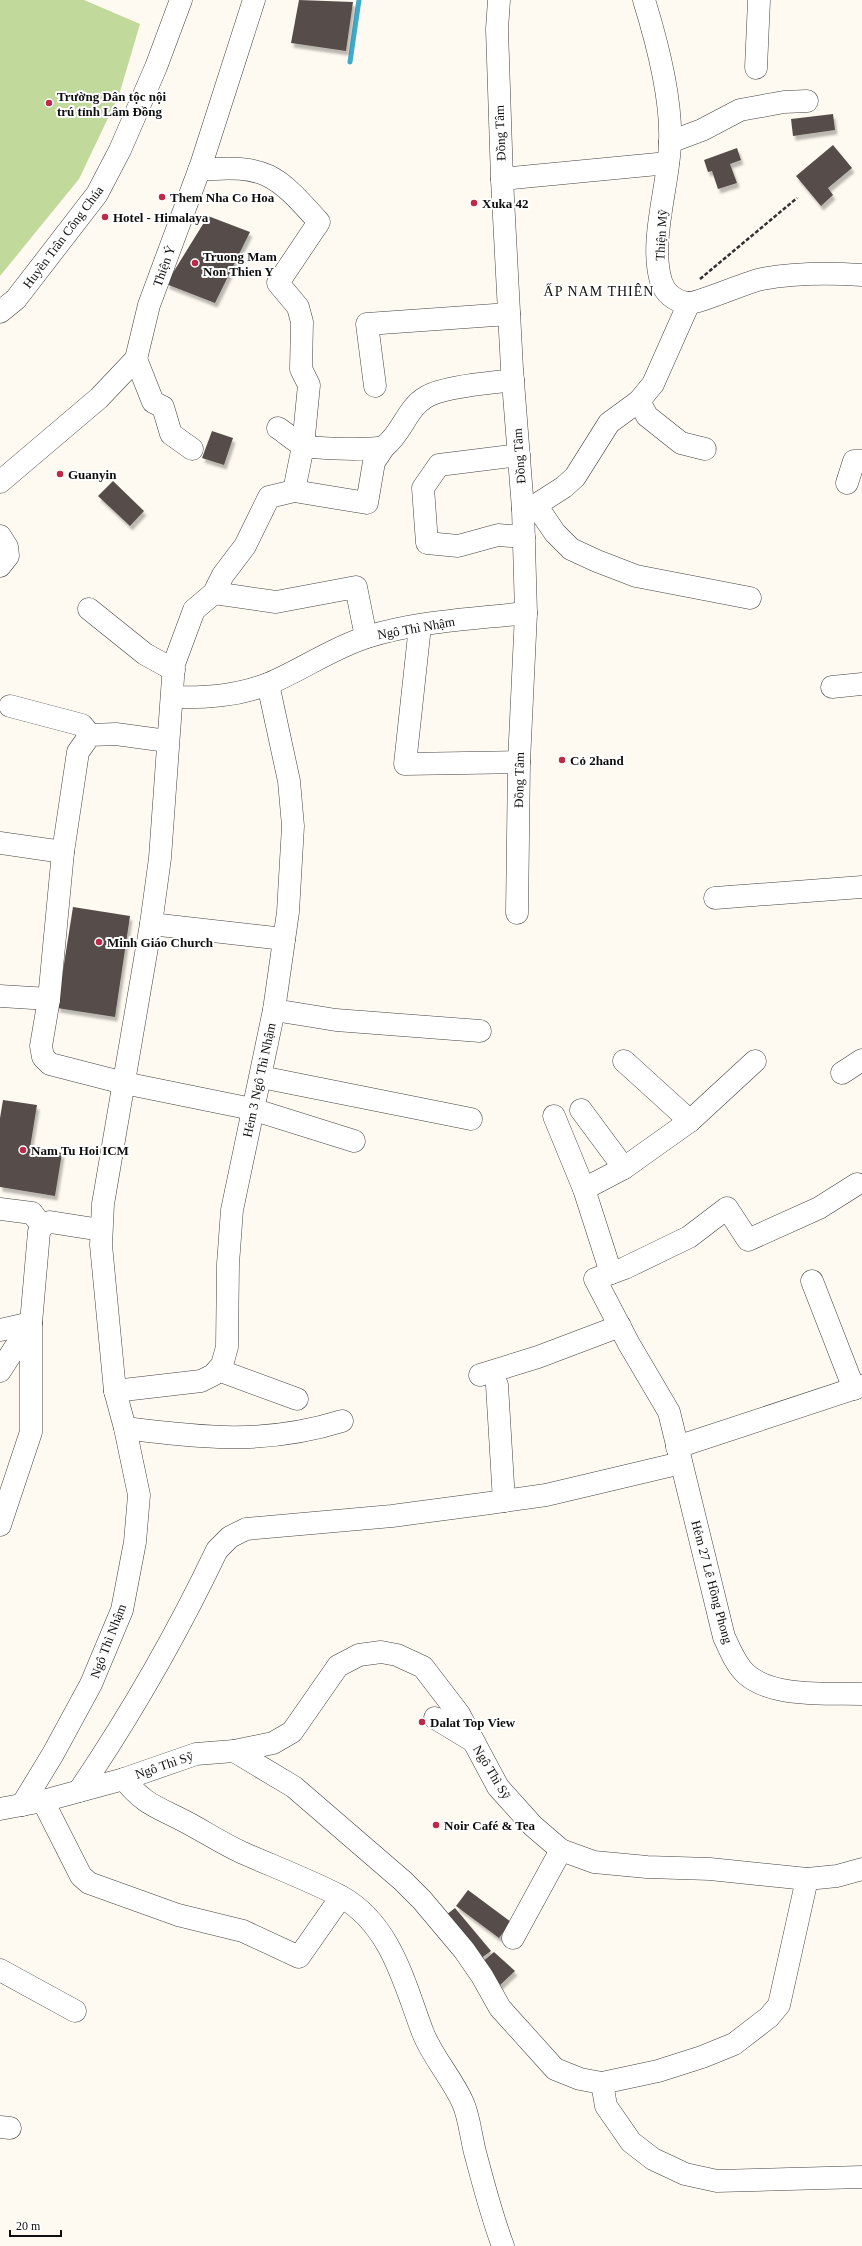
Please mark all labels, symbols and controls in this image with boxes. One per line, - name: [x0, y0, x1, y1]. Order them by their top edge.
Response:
- place label: Trường Dân tộc nội trú tỉnh Lâm Đồng: [57, 89, 166, 119]
- marker: Trường Dân tộc nội trú tỉnh Lâm Đồng: [44, 98, 54, 108]
- street label: Đồng Tâm: [492, 105, 508, 161]
- street label: Huyền Trân Công Chúa: [20, 183, 106, 291]
- place label: Them Nha Co Hoa: [170, 190, 275, 205]
- marker: Them Nha Co Hoa: [157, 192, 167, 202]
- place label: Xuka 42: [482, 196, 529, 211]
- marker: Xuka 42: [469, 198, 479, 208]
- street label: Thiện Mỹ: [652, 208, 670, 261]
- place label: Hotel - Himalaya: [113, 210, 209, 225]
- marker: Hotel - Himalaya: [100, 212, 110, 222]
- street label: Thiện Ý: [150, 243, 179, 289]
- place label: Truong Mam Non Thien Y: [203, 249, 277, 279]
- marker: Truong Mam Non Thien Y: [190, 258, 200, 268]
- district label: ẤP NAM THIÊN: [544, 283, 654, 299]
- street label: Đồng Tâm: [510, 428, 528, 484]
- place label: Guanyin: [68, 467, 117, 482]
- marker: Guanyin: [55, 469, 65, 479]
- street label: Ngô Thì Nhậm: [376, 614, 456, 642]
- street label: Đồng Tâm: [511, 752, 527, 808]
- place label: Cỏ 2hand: [570, 753, 625, 768]
- marker: Cỏ 2hand: [557, 755, 567, 765]
- place label: Minh Giáo Church: [107, 935, 214, 950]
- marker: Minh Giáo Church: [94, 937, 104, 947]
- street label: Hẻm 3 Ngô Thì Nhậm: [240, 1021, 278, 1139]
- place label: Nam Tu Hoi ICM: [31, 1143, 129, 1158]
- marker: Nam Tu Hoi ICM: [18, 1145, 28, 1155]
- street label: Hẻm 27 Lê Hồng Phong: [688, 1519, 736, 1646]
- street label: Ngô Thì Nhậm: [87, 1602, 129, 1680]
- place label: Dalat Top View: [430, 1715, 516, 1730]
- marker: Dalat Top View: [417, 1717, 427, 1727]
- street label: Ngô Thì Sỹ: [470, 1742, 514, 1802]
- street label: Ngô Thì Sỹ: [133, 1748, 195, 1782]
- place label: Noir Café & Tea: [444, 1818, 536, 1833]
- marker: Noir Café & Tea: [431, 1820, 441, 1830]
- scale bar: [10, 2212, 61, 2238]
- text: 20 m: [16, 2219, 41, 2233]

